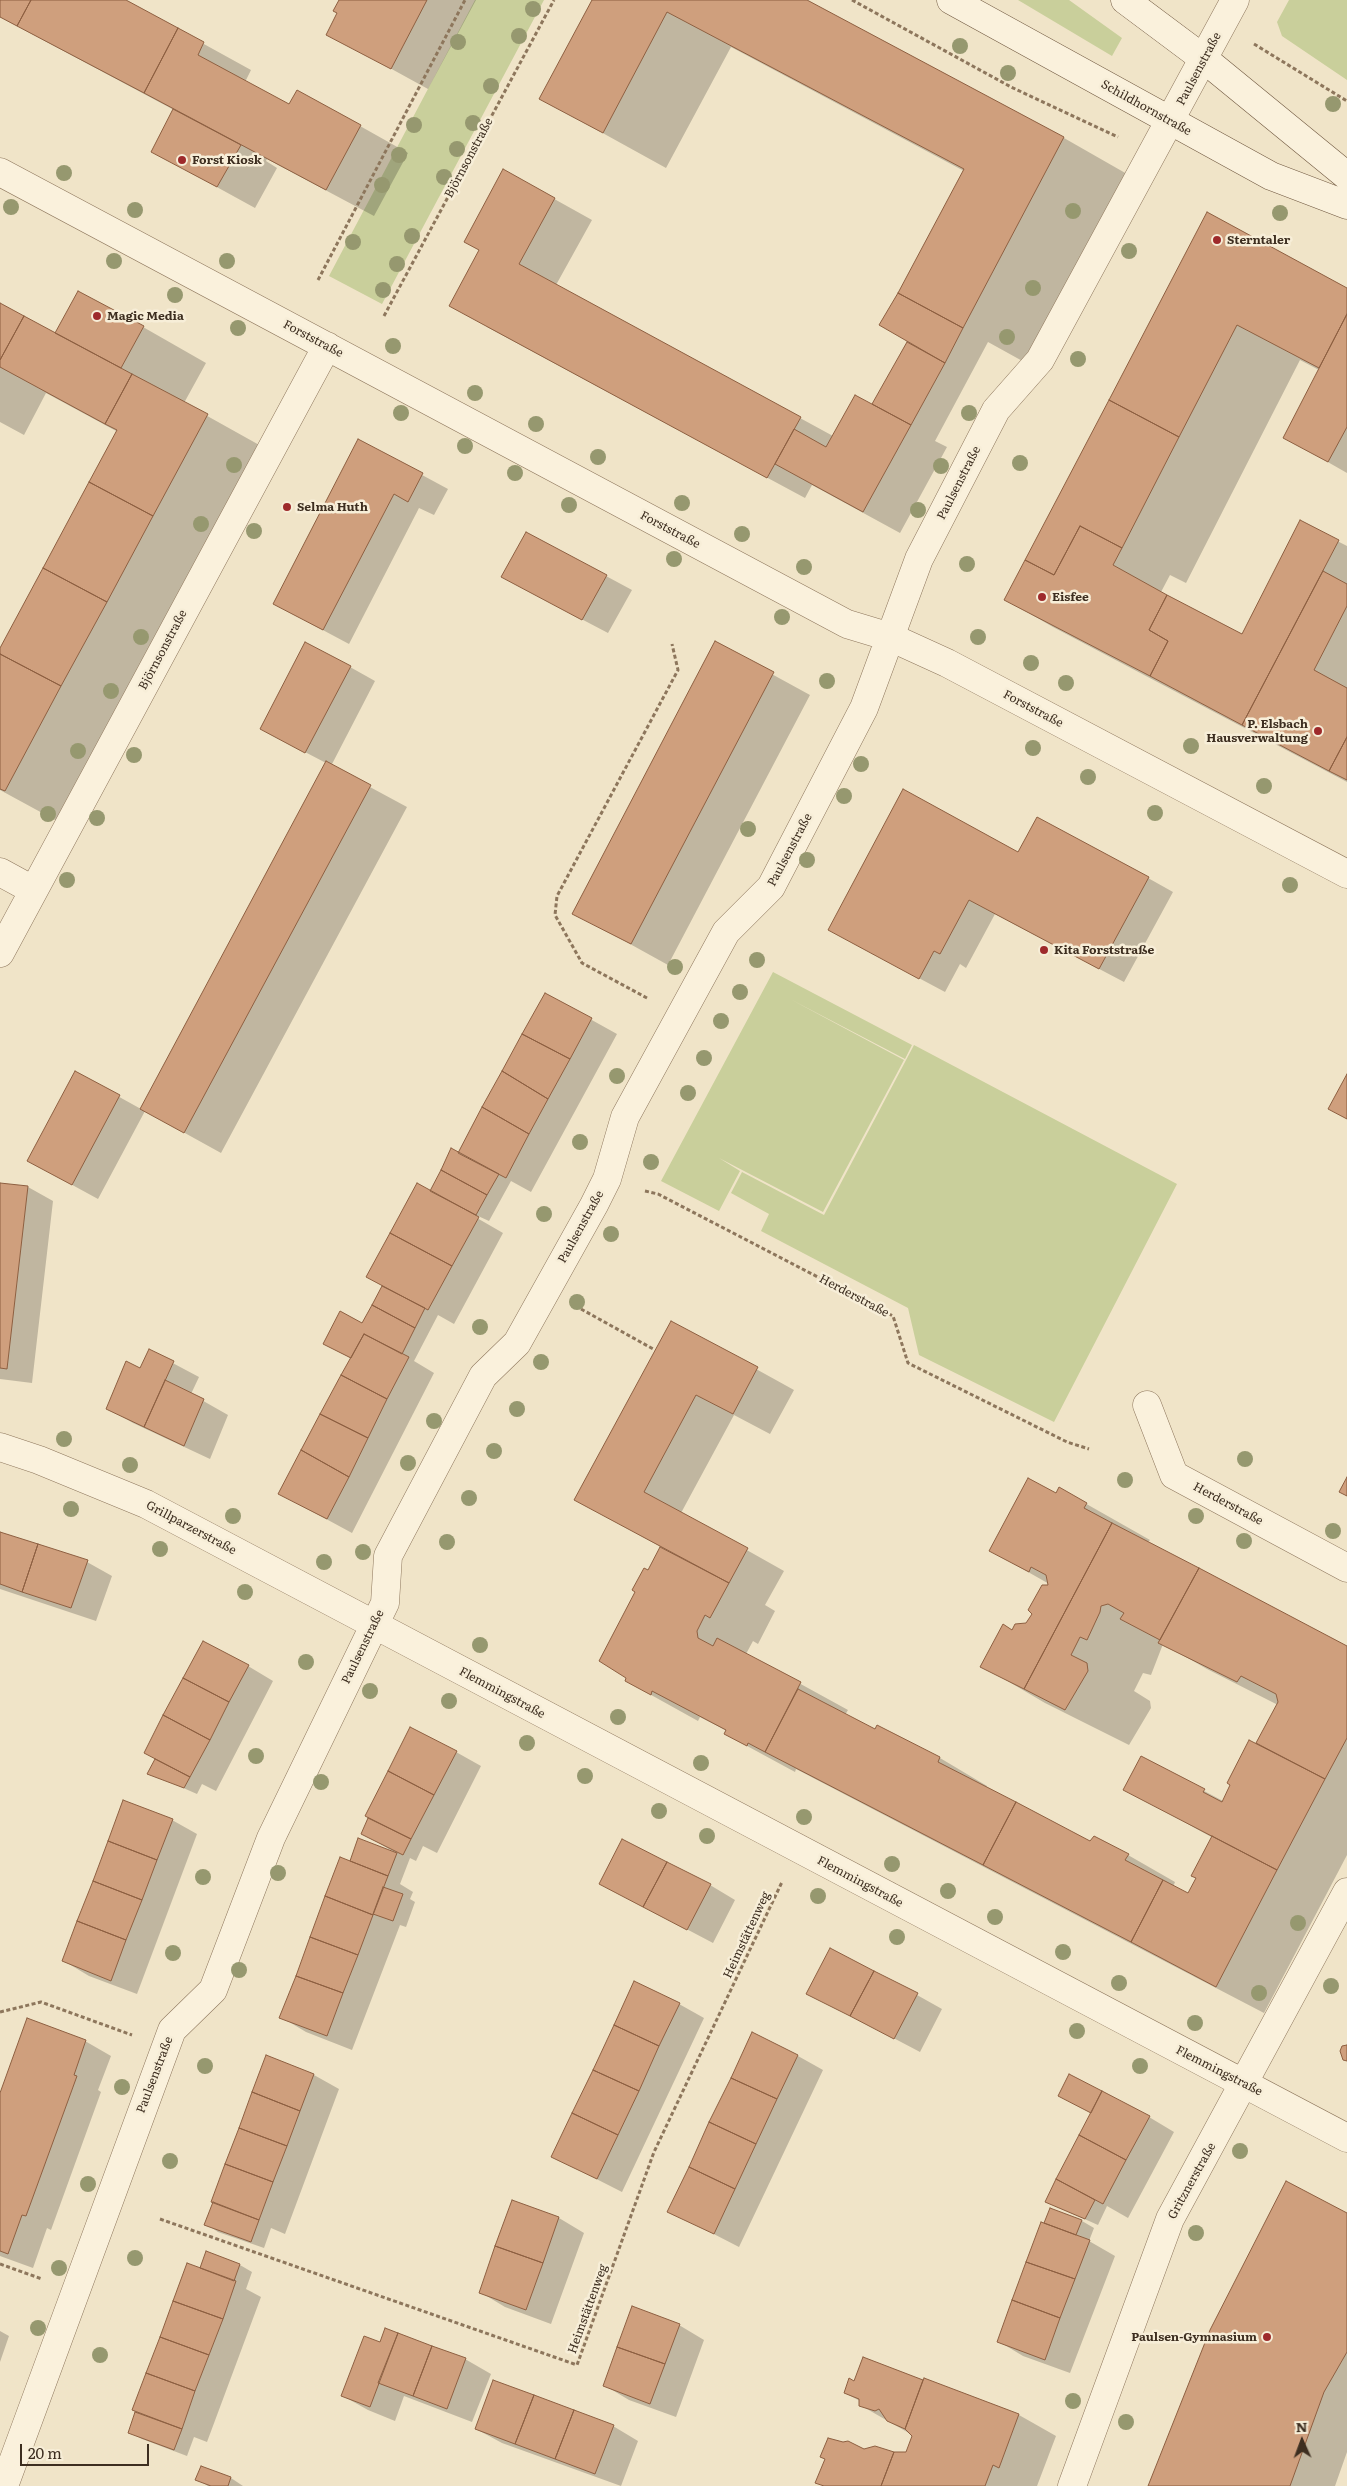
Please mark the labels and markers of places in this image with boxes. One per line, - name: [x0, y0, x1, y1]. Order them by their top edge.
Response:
- place label: Forst Kiosk: [192, 153, 262, 167]
- marker: Forst Kiosk: [176, 154, 188, 166]
- place label: Sterntaler: [1227, 233, 1290, 247]
- marker: Sterntaler: [1211, 234, 1223, 246]
- place label: Magic Media: [107, 309, 184, 323]
- marker: Magic Media: [91, 310, 103, 322]
- place label: Selma Huth: [297, 500, 368, 514]
- marker: Selma Huth: [281, 501, 293, 513]
- place label: Eisfee: [1052, 590, 1089, 604]
- marker: Eisfee: [1036, 591, 1048, 603]
- place label: P. Elsbach Hausverwaltung: [1206, 717, 1308, 745]
- marker: P. Elsbach Hausverwaltung: [1312, 725, 1324, 737]
- place label: Kita Forststraße: [1054, 943, 1154, 957]
- marker: Kita Forststraße: [1038, 944, 1050, 956]
- place label: Paulsen-Gymnasium: [1131, 2330, 1257, 2344]
- marker: Paulsen-Gymnasium: [1261, 2331, 1273, 2343]

